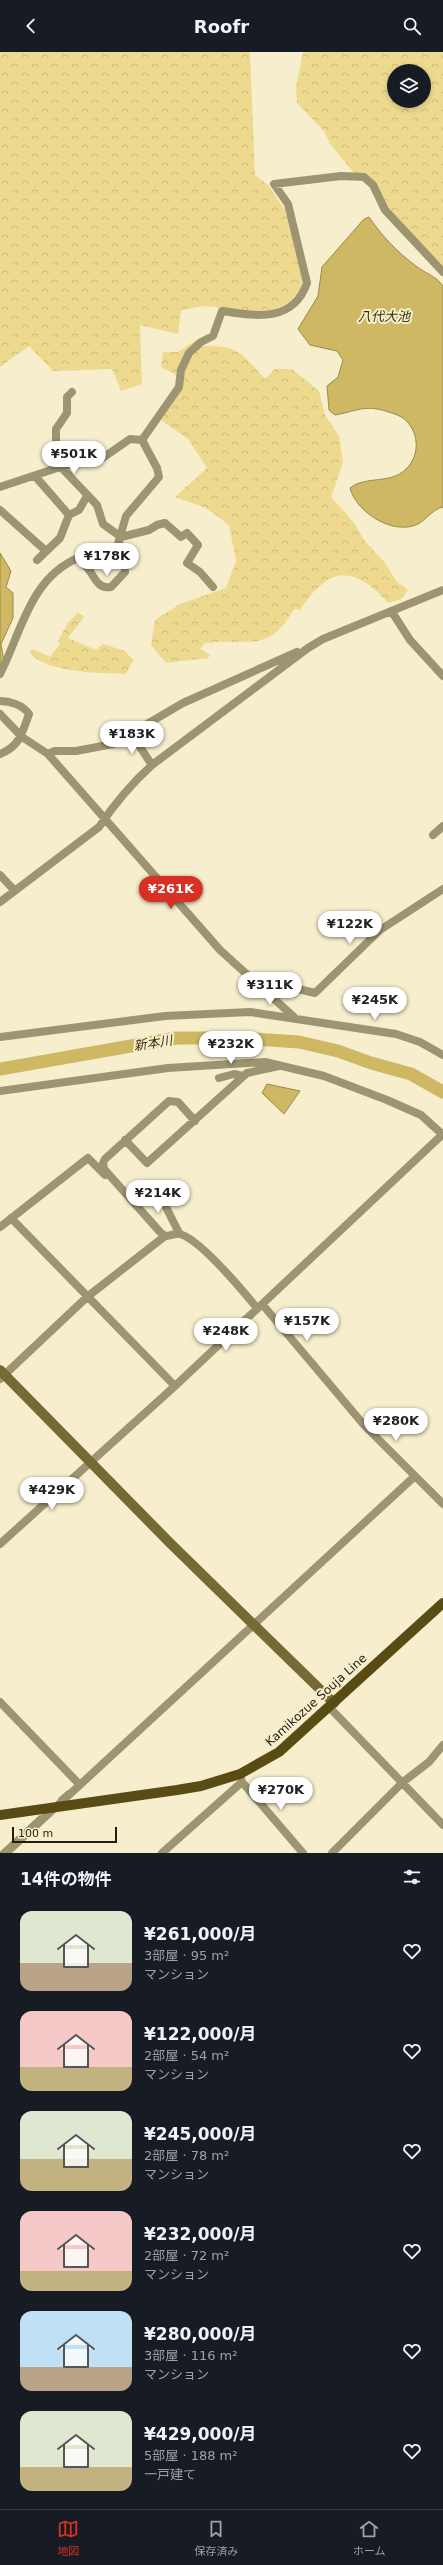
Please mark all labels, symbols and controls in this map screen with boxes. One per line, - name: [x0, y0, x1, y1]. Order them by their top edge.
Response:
- icon: back: [20, 15, 42, 37]
- icon: search: [401, 15, 423, 37]
- text: Roofr: [194, 16, 249, 37]
- map controls: [387, 64, 431, 108]
- button: layers: [387, 64, 431, 108]
- water label: 八代大池: [358, 309, 412, 324]
- pin: ¥501K: [46, 441, 102, 475]
- text: ¥501K: [51, 446, 97, 461]
- pin: ¥178K: [79, 543, 135, 577]
- text: ¥178K: [84, 548, 130, 563]
- pin: ¥183K: [104, 721, 160, 755]
- text: ¥183K: [109, 726, 155, 741]
- pin: ¥261K: [143, 876, 199, 910]
- text: ¥261K: [148, 881, 194, 896]
- pin: ¥122K: [322, 911, 378, 945]
- text: ¥122K: [327, 916, 373, 931]
- pin: ¥311K: [242, 972, 298, 1006]
- text: ¥311K: [247, 977, 293, 992]
- pin: ¥245K: [347, 987, 403, 1021]
- text: ¥245K: [352, 992, 398, 1007]
- pin: ¥232K: [203, 1031, 259, 1065]
- water label: 新本川: [133, 1032, 175, 1053]
- text: ¥232K: [208, 1036, 254, 1051]
- pin: ¥214K: [130, 1180, 186, 1214]
- text: ¥214K: [135, 1185, 181, 1200]
- pin: ¥157K: [279, 1308, 335, 1342]
- text: ¥157K: [284, 1313, 330, 1328]
- pin: ¥248K: [198, 1318, 254, 1352]
- text: ¥248K: [203, 1323, 249, 1338]
- pin: ¥280K: [368, 1408, 424, 1442]
- text: ¥280K: [373, 1413, 419, 1428]
- pin: ¥429K: [24, 1477, 80, 1511]
- text: ¥429K: [29, 1482, 75, 1497]
- street label: Kamikozue Souja Line: [263, 1651, 369, 1749]
- pin: ¥270K: [253, 1777, 309, 1811]
- text: ¥270K: [258, 1782, 304, 1797]
- scale bar: [12, 1825, 117, 1844]
- text: 100 m: [18, 1827, 53, 1840]
- icon: filters: [401, 1866, 423, 1888]
- text: 14件の物件: [20, 1869, 112, 1889]
- text: ¥261,000/月: [144, 1924, 256, 1944]
- icon: home: [52, 1927, 100, 1975]
- icon: heart: [401, 1940, 423, 1962]
- text: 3部屋 · 95 m²: [144, 1948, 229, 1963]
- text: マンション: [144, 1967, 209, 1982]
- text: ¥122,000/月: [144, 2024, 256, 2044]
- icon: home: [52, 2027, 100, 2075]
- icon: heart: [401, 2040, 423, 2062]
- text: 2部屋 · 54 m²: [144, 2048, 229, 2063]
- text: マンション: [144, 2067, 209, 2082]
- text: ¥245,000/月: [144, 2124, 256, 2144]
- icon: home: [52, 2127, 100, 2175]
- icon: heart: [401, 2140, 423, 2162]
- text: 2部屋 · 78 m²: [144, 2148, 229, 2163]
- text: マンション: [144, 2167, 209, 2182]
- text: ¥232,000/月: [144, 2224, 256, 2244]
- icon: home: [52, 2227, 100, 2275]
- icon: heart: [401, 2240, 423, 2262]
- text: 2部屋 · 72 m²: [144, 2248, 229, 2263]
- text: マンション: [144, 2267, 209, 2282]
- text: ¥280,000/月: [144, 2324, 256, 2344]
- icon: home: [52, 2327, 100, 2375]
- icon: heart: [401, 2340, 423, 2362]
- text: 3部屋 · 116 m²: [144, 2348, 238, 2363]
- text: マンション: [144, 2367, 209, 2382]
- text: ¥429,000/月: [144, 2424, 256, 2444]
- icon: home: [52, 2427, 100, 2475]
- icon: heart: [401, 2440, 423, 2462]
- text: 5部屋 · 188 m²: [144, 2448, 238, 2463]
- text: 一戸建て: [144, 2467, 196, 2482]
- tab: 地図: [57, 2518, 79, 2558]
- tab: 保存済み: [194, 2518, 238, 2558]
- tab: ホーム: [353, 2518, 386, 2558]

